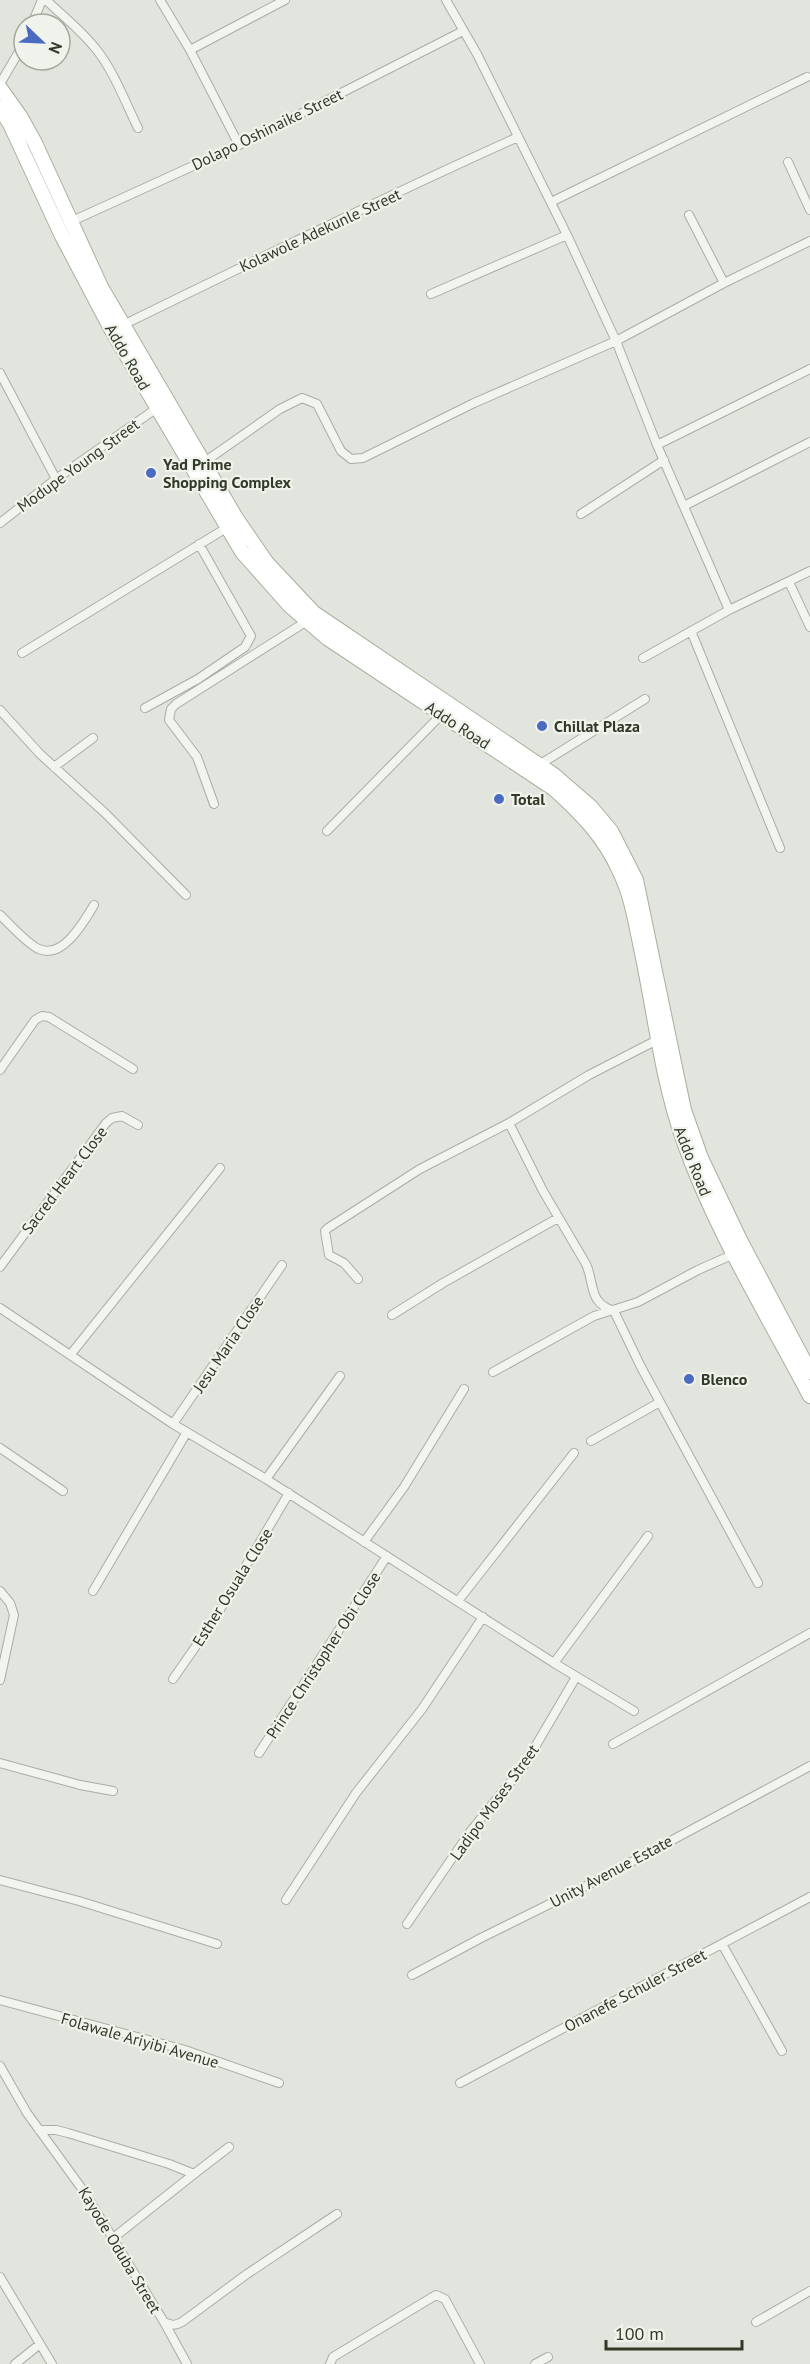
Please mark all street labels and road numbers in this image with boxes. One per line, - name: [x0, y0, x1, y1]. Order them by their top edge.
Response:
- street label: Dolapo Oshinaike Street: [188, 83, 346, 174]
- street label: Kolawole Adekunle Street: [236, 184, 404, 276]
- street label: Addo Road: [101, 320, 155, 394]
- street label: Modupe Young Street: [13, 414, 144, 516]
- street label: Addo Road: [422, 697, 494, 753]
- street label: Sacred Heart Close: [17, 1122, 111, 1238]
- street label: Addo Road: [670, 1123, 716, 1199]
- street label: Jesu Maria Close: [188, 1292, 268, 1397]
- street label: Esther Osuala Close: [188, 1524, 276, 1650]
- street label: Prince Christopher Obi Close: [262, 1568, 384, 1742]
- street label: Ladipo Moses Street: [445, 1740, 543, 1864]
- street label: Unity Avenue Estate: [546, 1830, 676, 1912]
- street label: Onanefe Schuler Street: [560, 1944, 710, 2036]
- street label: Folawale Ariyibi Avenue: [59, 2008, 221, 2072]
- street label: Kayode Oduba Street: [74, 2183, 166, 2317]

